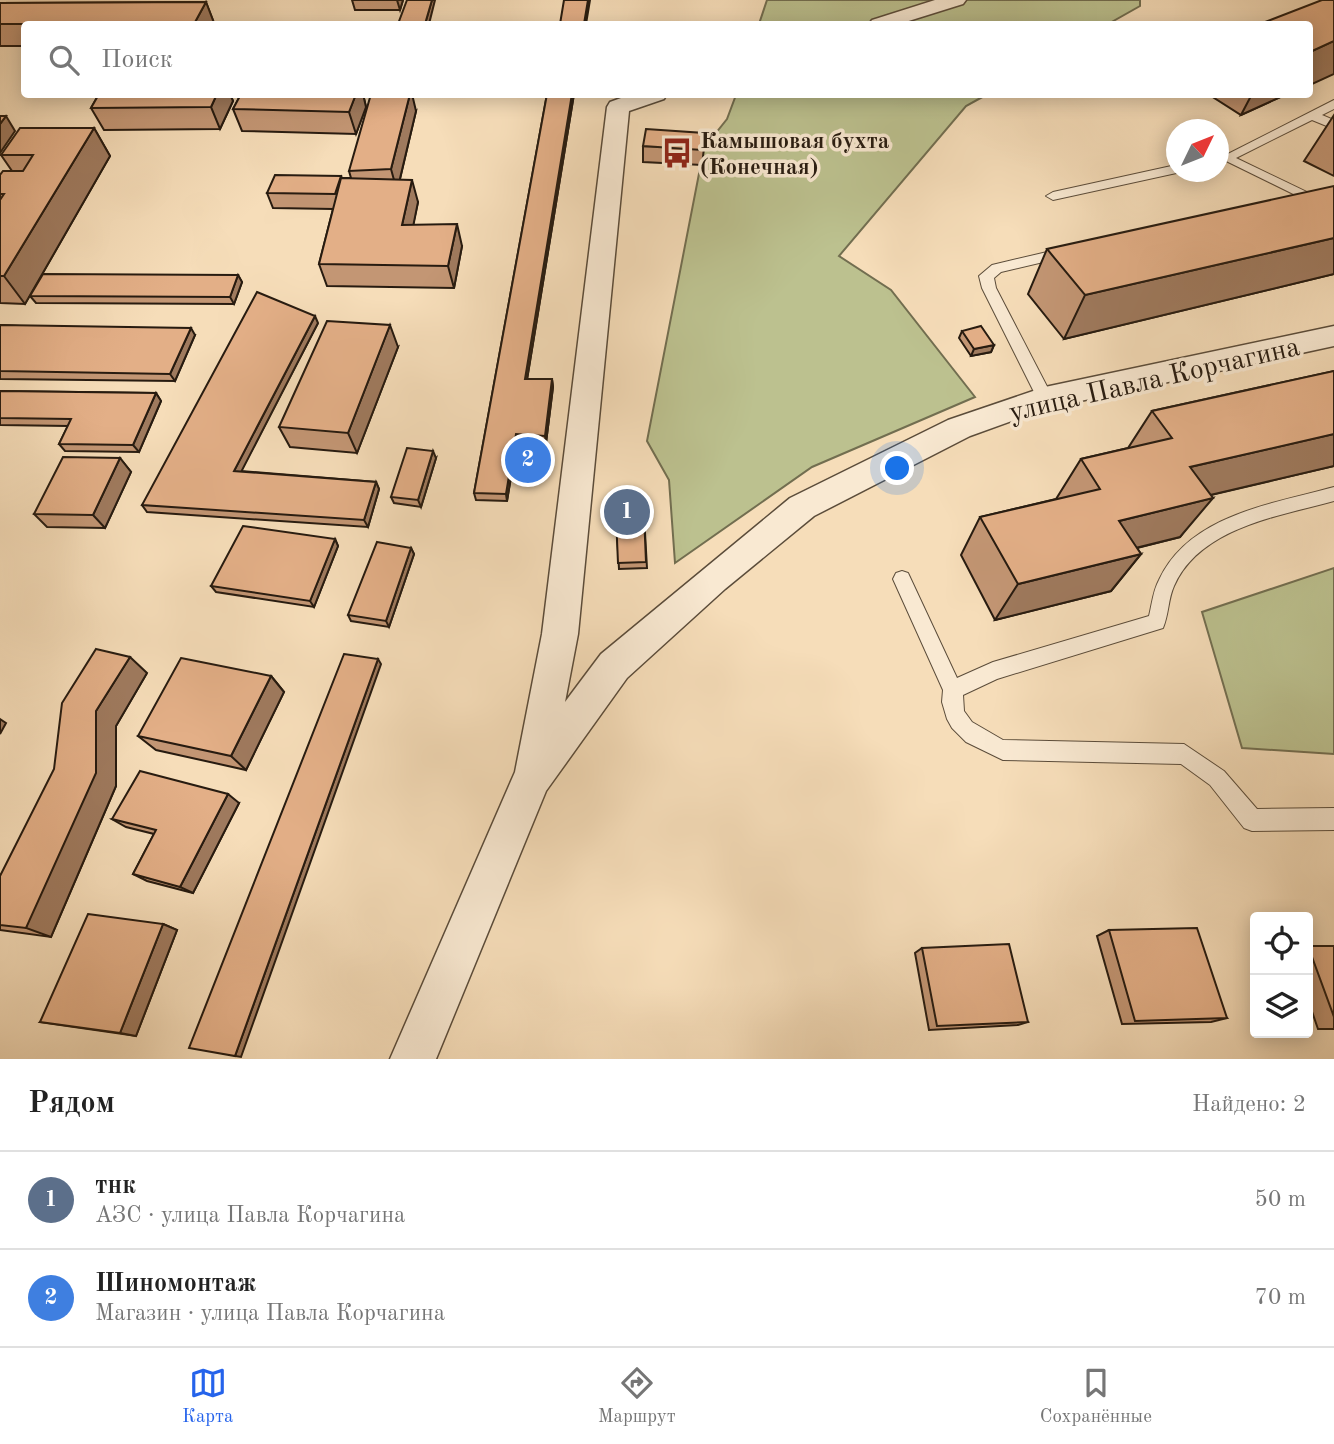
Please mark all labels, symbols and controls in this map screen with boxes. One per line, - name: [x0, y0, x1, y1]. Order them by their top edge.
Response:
- search box: [21, 21, 1313, 98]
- icon: search: [45, 41, 83, 79]
- text: Поиск: [101, 47, 173, 73]
- north arrow: [1166, 119, 1229, 182]
- place label: Камышовая бухта (Конечная): [700, 130, 890, 179]
- bus stop icon: Камышовая бухта (Конечная): [660, 136, 694, 170]
- street label: улица Павла Корчагина: [1007, 334, 1303, 428]
- pin: 2: [505, 434, 551, 486]
- your location: [880, 451, 914, 485]
- pin: 1: [604, 486, 650, 538]
- map controls: [1250, 912, 1313, 1038]
- button: locate: [1250, 912, 1313, 975]
- button: layers: [1250, 975, 1313, 1038]
- text: Рядом: [28, 1089, 115, 1119]
- text: Найдено: 2: [1192, 1093, 1306, 1116]
- text: тнк: [95, 1173, 136, 1199]
- text: 1: [44, 1188, 58, 1211]
- text: 50 m: [1255, 1188, 1306, 1211]
- text: АЗС · улица Павла Корчагина: [95, 1204, 405, 1227]
- text: Шиномонтаж: [95, 1271, 256, 1297]
- text: 2: [44, 1286, 58, 1309]
- text: 70 m: [1255, 1286, 1306, 1309]
- text: Магазин · улица Павла Корчагина: [95, 1302, 445, 1325]
- tab: Карта: [182, 1364, 233, 1429]
- tab: Маршрут: [598, 1364, 676, 1429]
- tab: Сохранённые: [1040, 1364, 1152, 1429]

